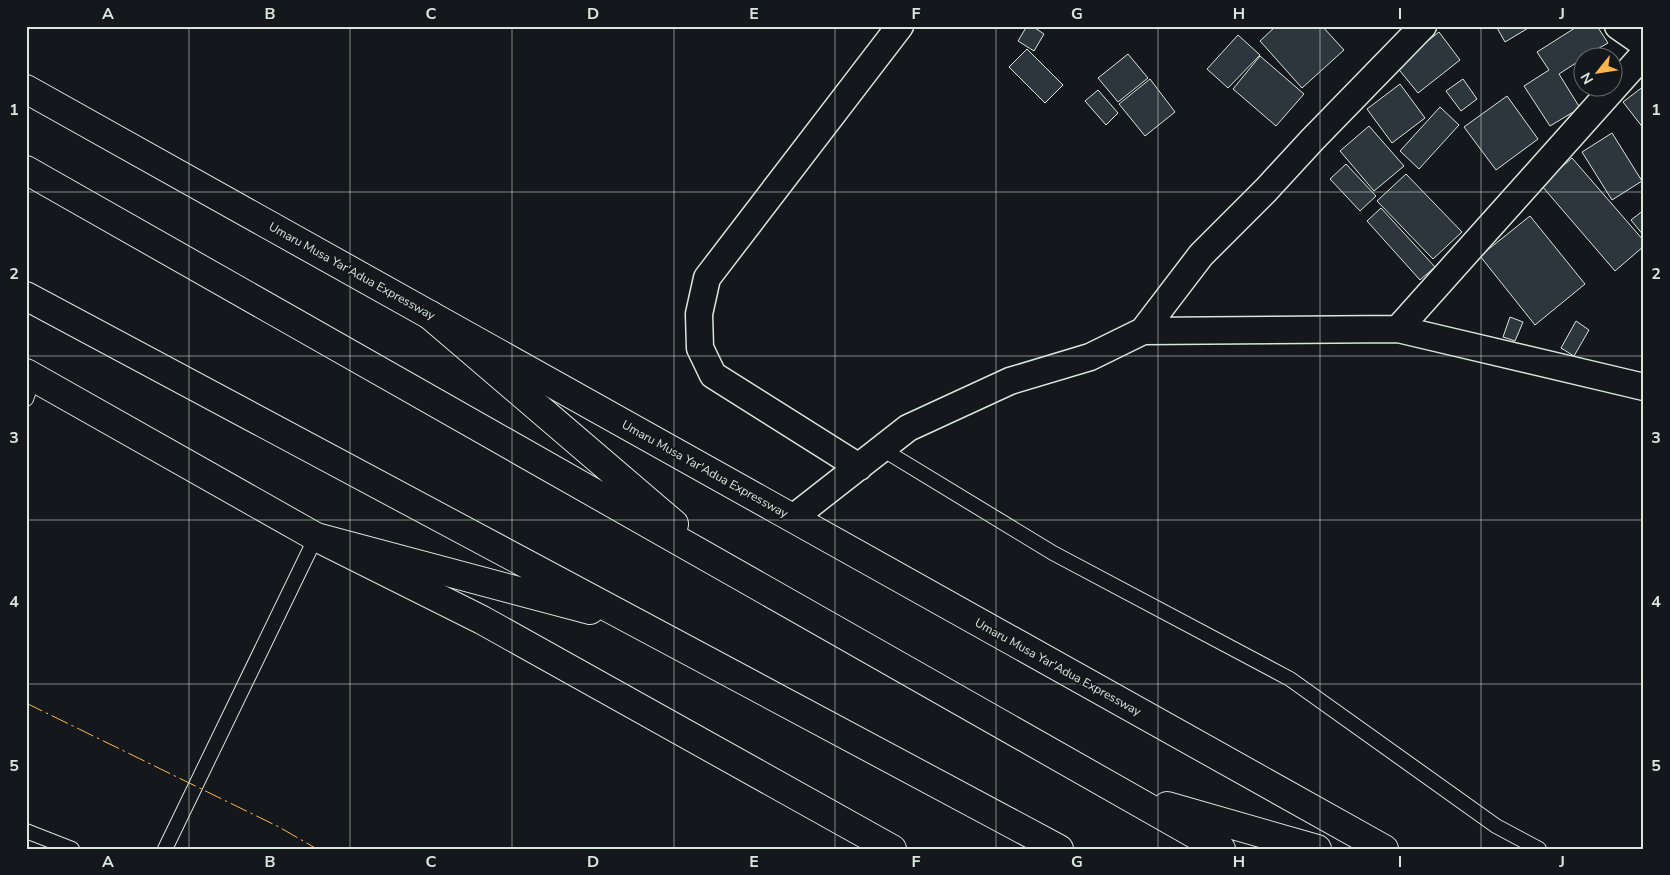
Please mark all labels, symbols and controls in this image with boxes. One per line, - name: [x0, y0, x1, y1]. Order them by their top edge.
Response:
- text: A: [102, 3, 114, 25]
- text: B: [264, 3, 276, 25]
- text: C: [426, 3, 437, 25]
- text: D: [587, 3, 599, 25]
- text: E: [749, 3, 759, 25]
- text: F: [912, 3, 921, 25]
- text: G: [1071, 3, 1083, 25]
- text: H: [1233, 3, 1245, 25]
- text: I: [1398, 3, 1402, 25]
- text: J: [1558, 3, 1565, 25]
- north arrow: [1572, 48, 1622, 98]
- text: N: [1576, 69, 1598, 88]
- text: 1: [9, 99, 19, 121]
- text: 1: [1651, 99, 1661, 121]
- street label: Umaru Musa Yar'Adua Expressway: [266, 218, 439, 324]
- text: 2: [9, 263, 19, 285]
- text: 2: [1651, 263, 1661, 285]
- street label: Umaru Musa Yar'Adua Expressway: [619, 416, 792, 522]
- text: 3: [9, 427, 19, 449]
- text: 3: [1651, 427, 1661, 449]
- text: 4: [9, 591, 19, 613]
- text: 4: [1651, 591, 1661, 613]
- street label: Umaru Musa Yar'Adua Expressway: [972, 614, 1145, 720]
- text: 5: [9, 755, 19, 777]
- text: 5: [1651, 755, 1661, 777]
- text: A: [102, 851, 114, 873]
- text: B: [264, 851, 276, 873]
- text: C: [426, 851, 437, 873]
- text: D: [587, 851, 599, 873]
- text: E: [749, 851, 759, 873]
- text: F: [912, 851, 921, 873]
- text: G: [1071, 851, 1083, 873]
- text: H: [1233, 851, 1245, 873]
- text: I: [1398, 851, 1402, 873]
- text: J: [1558, 851, 1565, 873]

